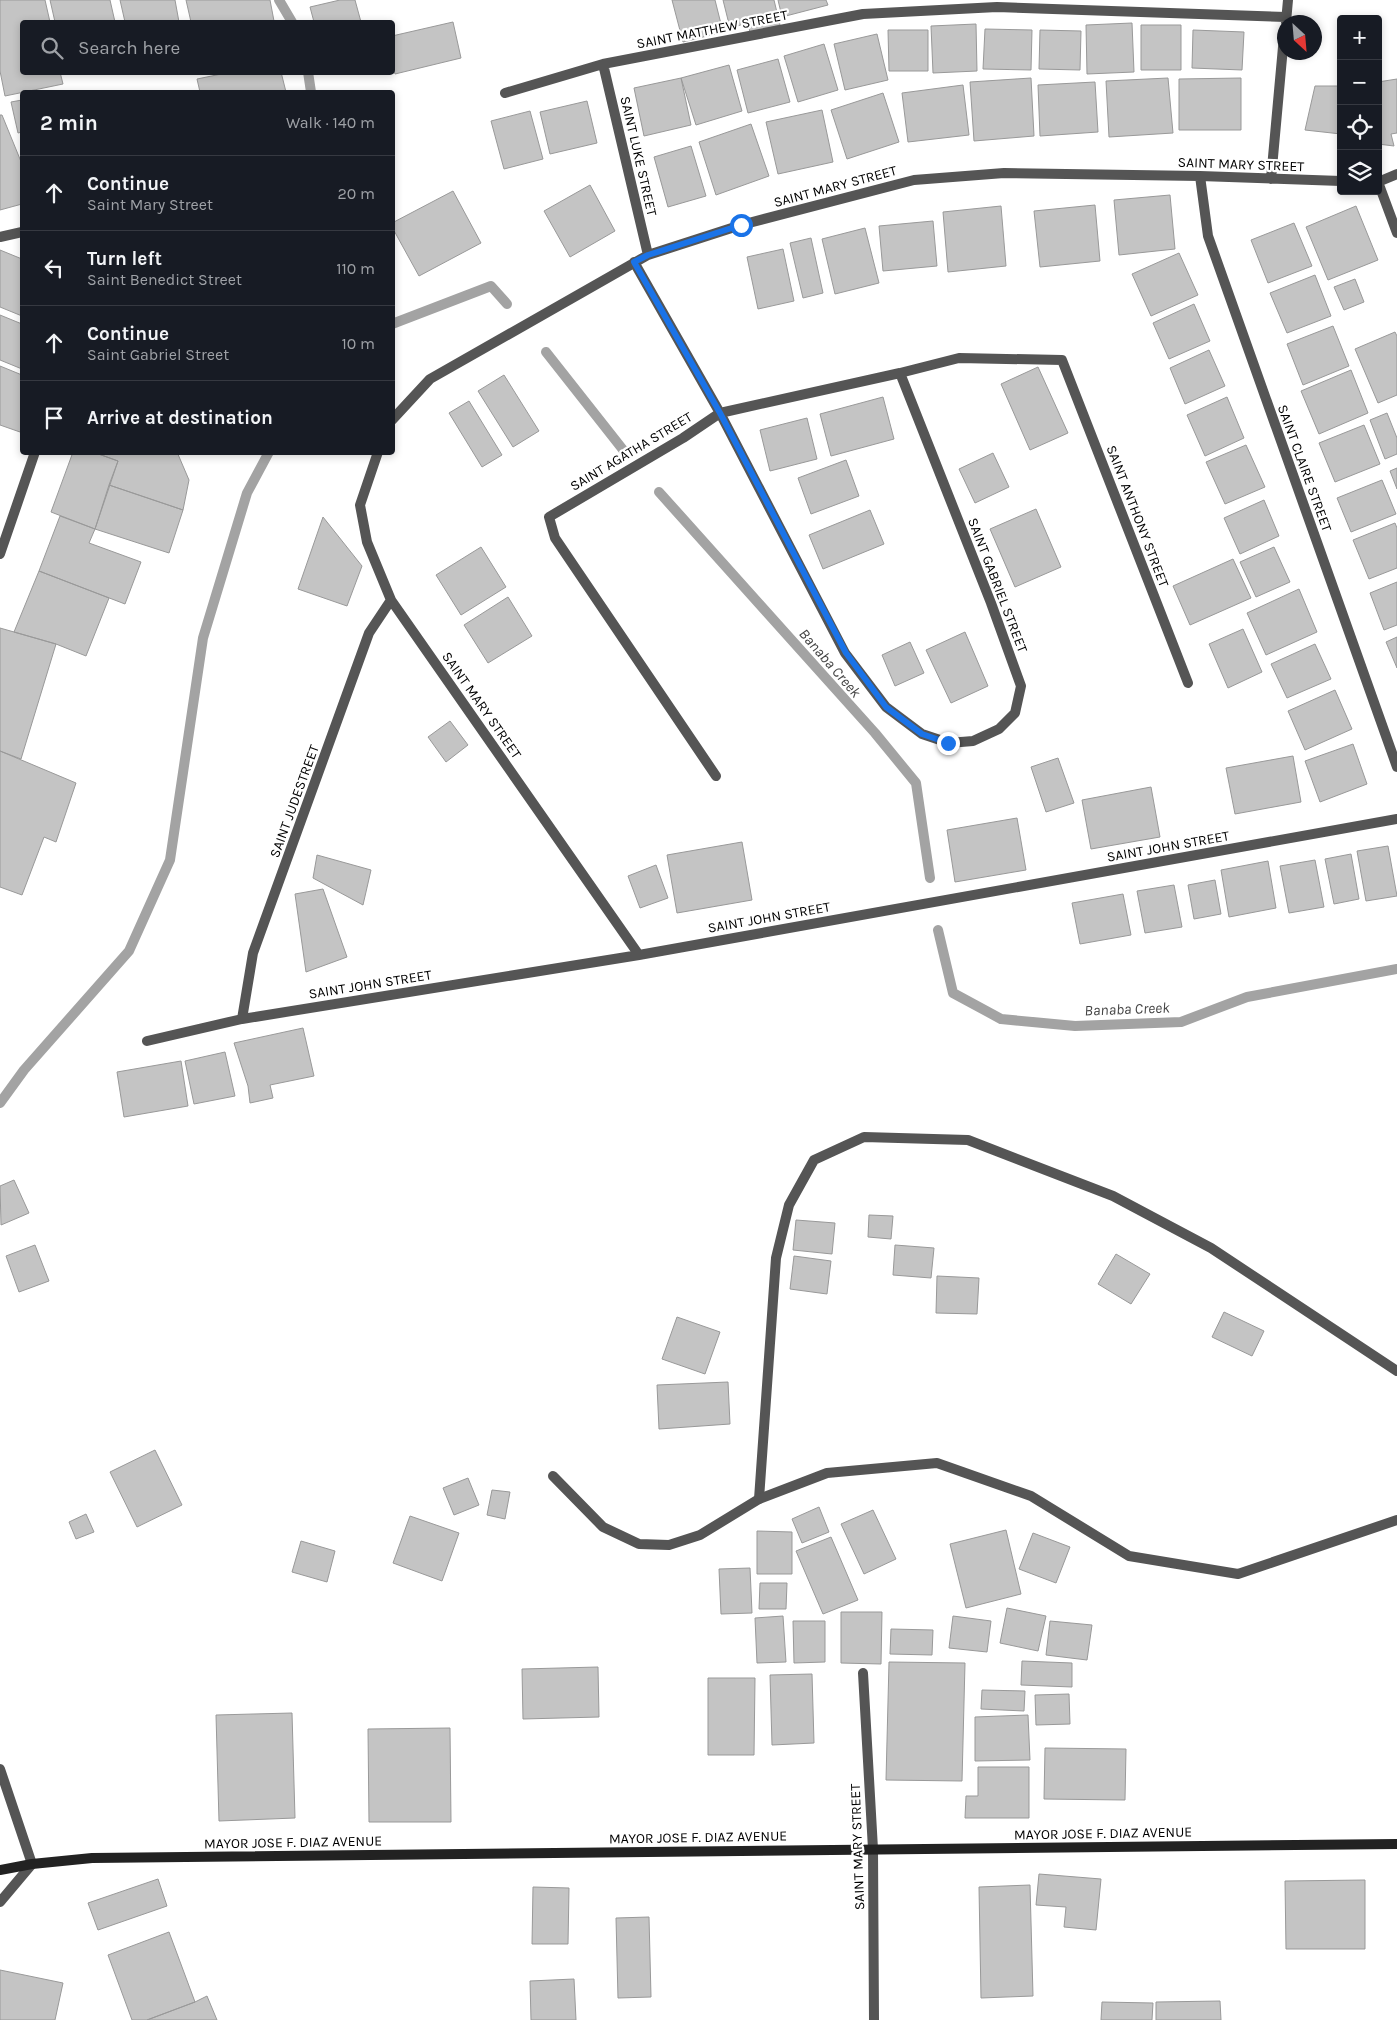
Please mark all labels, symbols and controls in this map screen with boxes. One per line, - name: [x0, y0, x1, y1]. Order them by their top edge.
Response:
- street label: SAINT MATTHEW STREET: [635, 6, 789, 52]
- north arrow: [1277, 15, 1322, 60]
- map controls: [1337, 15, 1382, 195]
- button: +: [1337, 15, 1382, 60]
- search box: [20, 20, 395, 75]
- icon: search: [38, 34, 66, 62]
- text: Search here: [78, 37, 180, 59]
- button: −: [1337, 60, 1382, 105]
- street label: SAINT LUKE STREET: [616, 95, 661, 218]
- button: locate: [1337, 105, 1382, 150]
- text: 2 min: [40, 111, 98, 135]
- text: Walk · 140 m: [286, 113, 375, 132]
- button: layers: [1337, 150, 1382, 195]
- street label: SAINT MARY STREET: [1177, 154, 1305, 175]
- street label: SAINT MARY STREET: [772, 162, 898, 211]
- text: Continue: [87, 173, 169, 195]
- icon: ahead: [40, 179, 68, 207]
- text: 20 m: [337, 184, 375, 203]
- text: Saint Mary Street: [87, 195, 213, 214]
- route start: [730, 214, 753, 237]
- text: Turn left: [87, 248, 162, 270]
- icon: left: [40, 254, 68, 282]
- text: 110 m: [336, 259, 375, 278]
- text: Saint Benedict Street: [87, 270, 242, 289]
- text: Continue: [87, 323, 169, 345]
- icon: ahead: [40, 329, 68, 357]
- text: 10 m: [341, 334, 375, 353]
- text: Saint Gabriel Street: [87, 345, 229, 364]
- street label: SAINT CLAIRE STREET: [1274, 402, 1335, 534]
- icon: arrive: [40, 404, 68, 432]
- text: Arrive at destination: [87, 407, 273, 429]
- street label: SAINT AGATHA STREET: [567, 408, 695, 495]
- street label: SAINT ANTHONY STREET: [1103, 443, 1172, 590]
- street label: SAINT GABRIEL STREET: [964, 515, 1031, 655]
- water label: Banaba Creek: [795, 625, 865, 701]
- street label: SAINT MARY STREET: [438, 649, 525, 762]
- route end: [937, 732, 960, 755]
- street label: SAINT JUDESTREET: [266, 742, 323, 860]
- street label: SAINT JOHN STREET: [1106, 827, 1231, 866]
- street label: SAINT JOHN STREET: [707, 898, 832, 937]
- street label: SAINT JOHN STREET: [307, 966, 433, 1003]
- water label: Banaba Creek: [1084, 999, 1170, 1019]
- street label: SAINT MARY STREET: [847, 1783, 868, 1911]
- street label: MAYOR JOSE F. DIAZ AVENUE: [1014, 1823, 1192, 1844]
- street label: MAYOR JOSE F. DIAZ AVENUE: [609, 1827, 787, 1848]
- street label: MAYOR JOSE F. DIAZ AVENUE: [204, 1832, 382, 1853]

